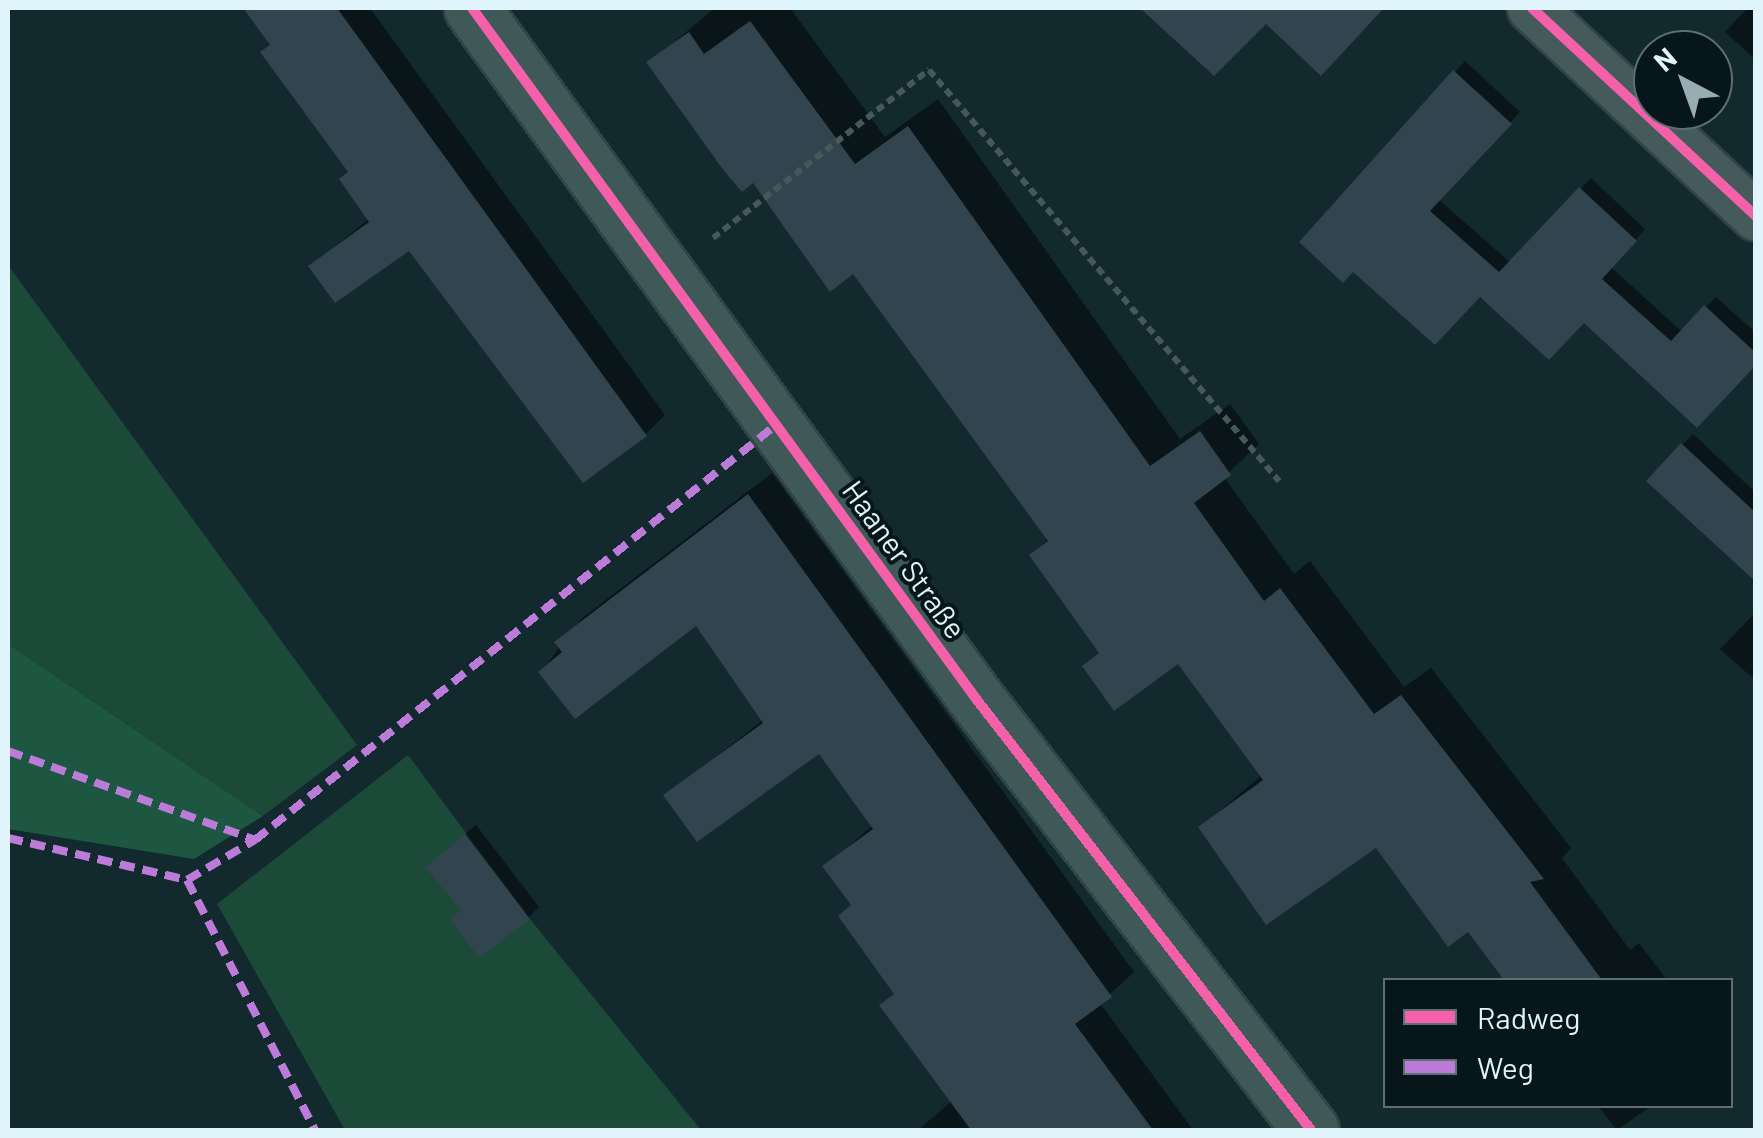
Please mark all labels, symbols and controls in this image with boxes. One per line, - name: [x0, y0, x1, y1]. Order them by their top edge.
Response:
- north arrow: [1633, 30, 1733, 130]
- text: N: [1646, 40, 1683, 78]
- street label: Haaner Straße: [836, 473, 974, 645]
- legend: [1383, 978, 1733, 1108]
- text: Radweg: [1477, 999, 1580, 1035]
- text: Weg: [1477, 1049, 1534, 1085]

